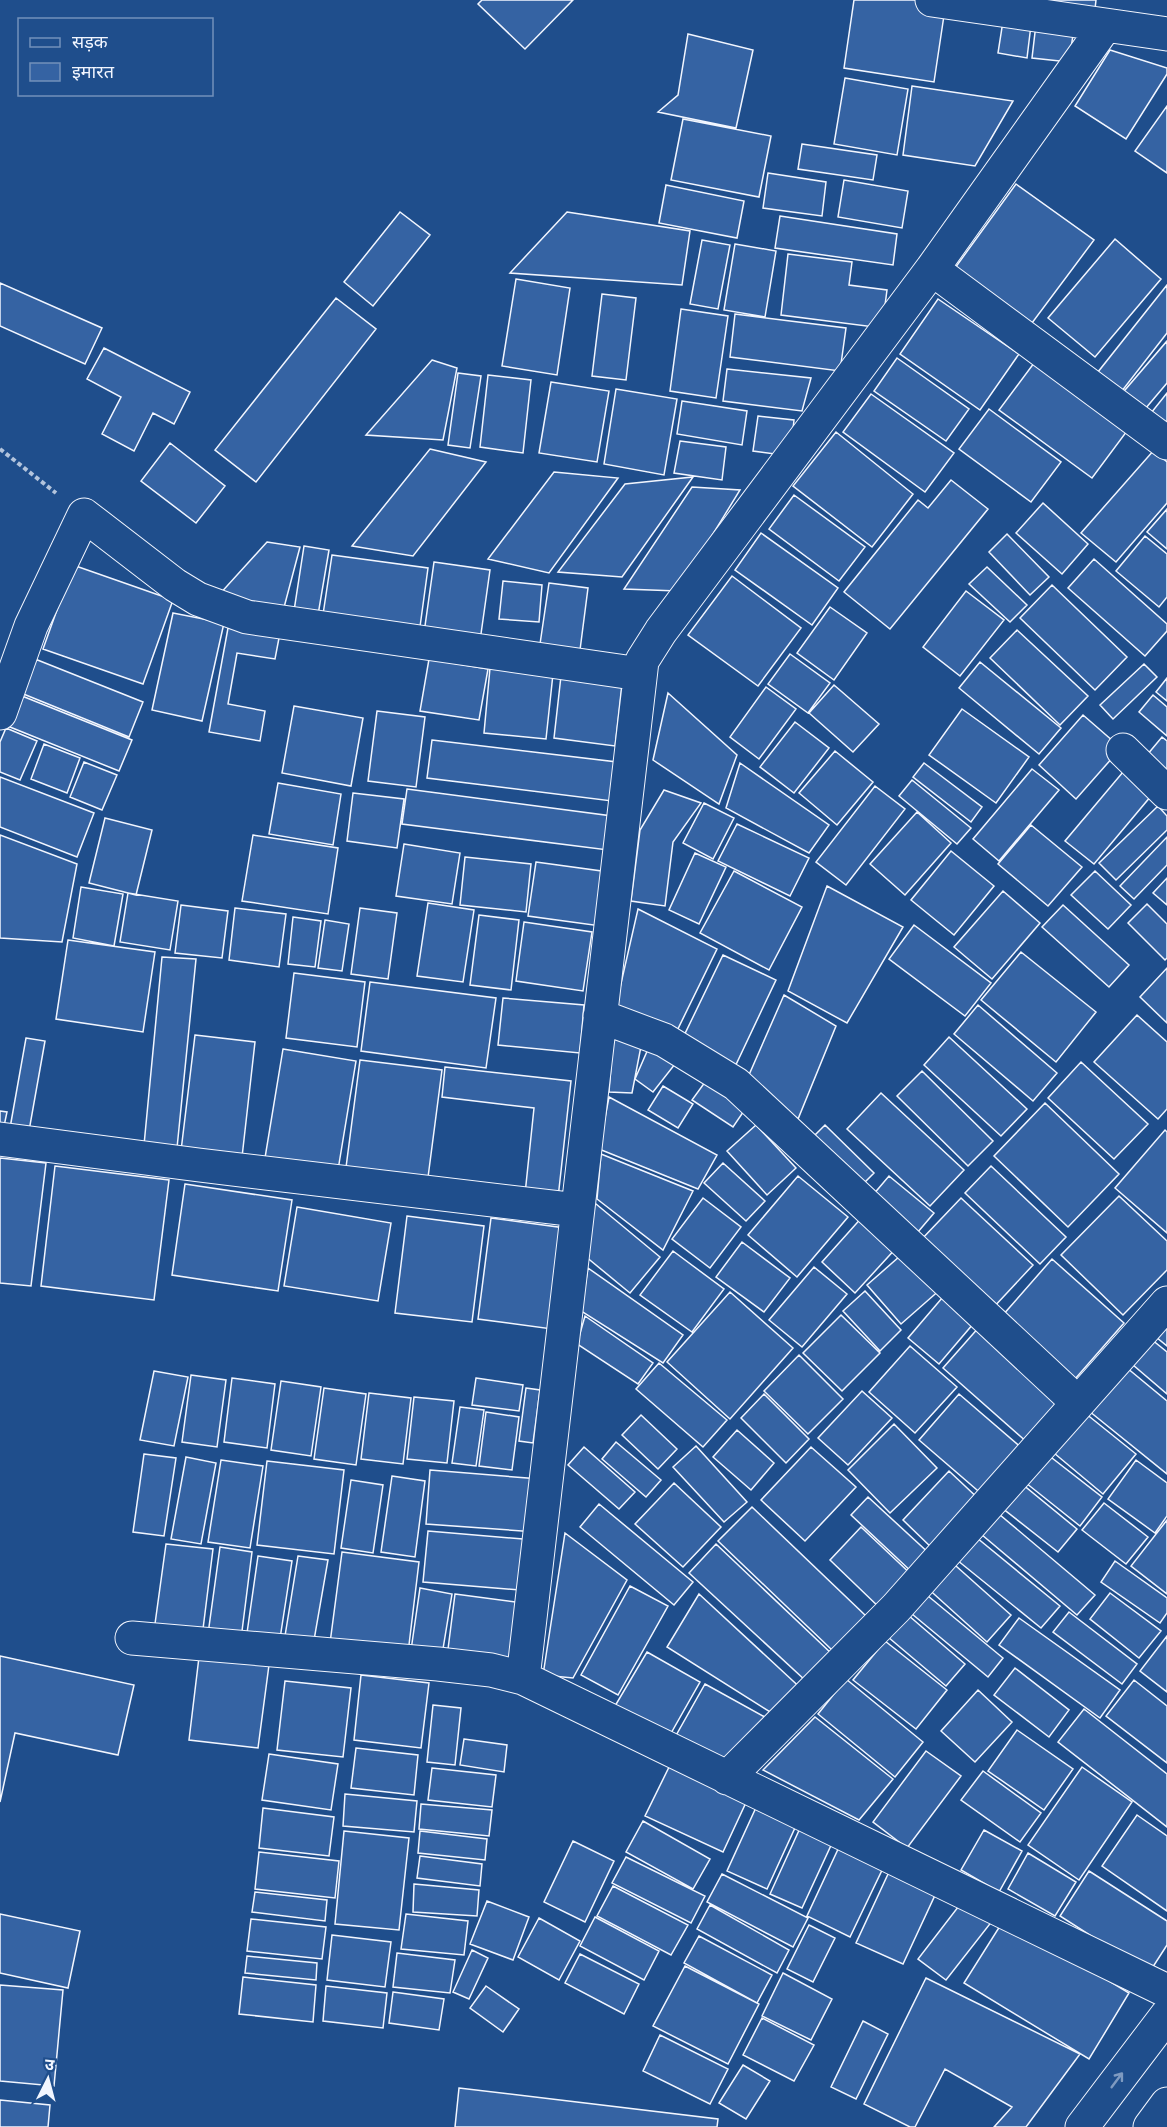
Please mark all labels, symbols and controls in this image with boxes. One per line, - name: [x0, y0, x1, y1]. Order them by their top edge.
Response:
- legend: [18, 18, 213, 96]
- text: सड़क: [72, 31, 109, 53]
- text: इमारत: [72, 61, 115, 83]
- north arrow: [18, 2049, 78, 2109]
- text: उ: [44, 2055, 56, 2076]
- one-way arrow: [1111, 2073, 1124, 2089]

